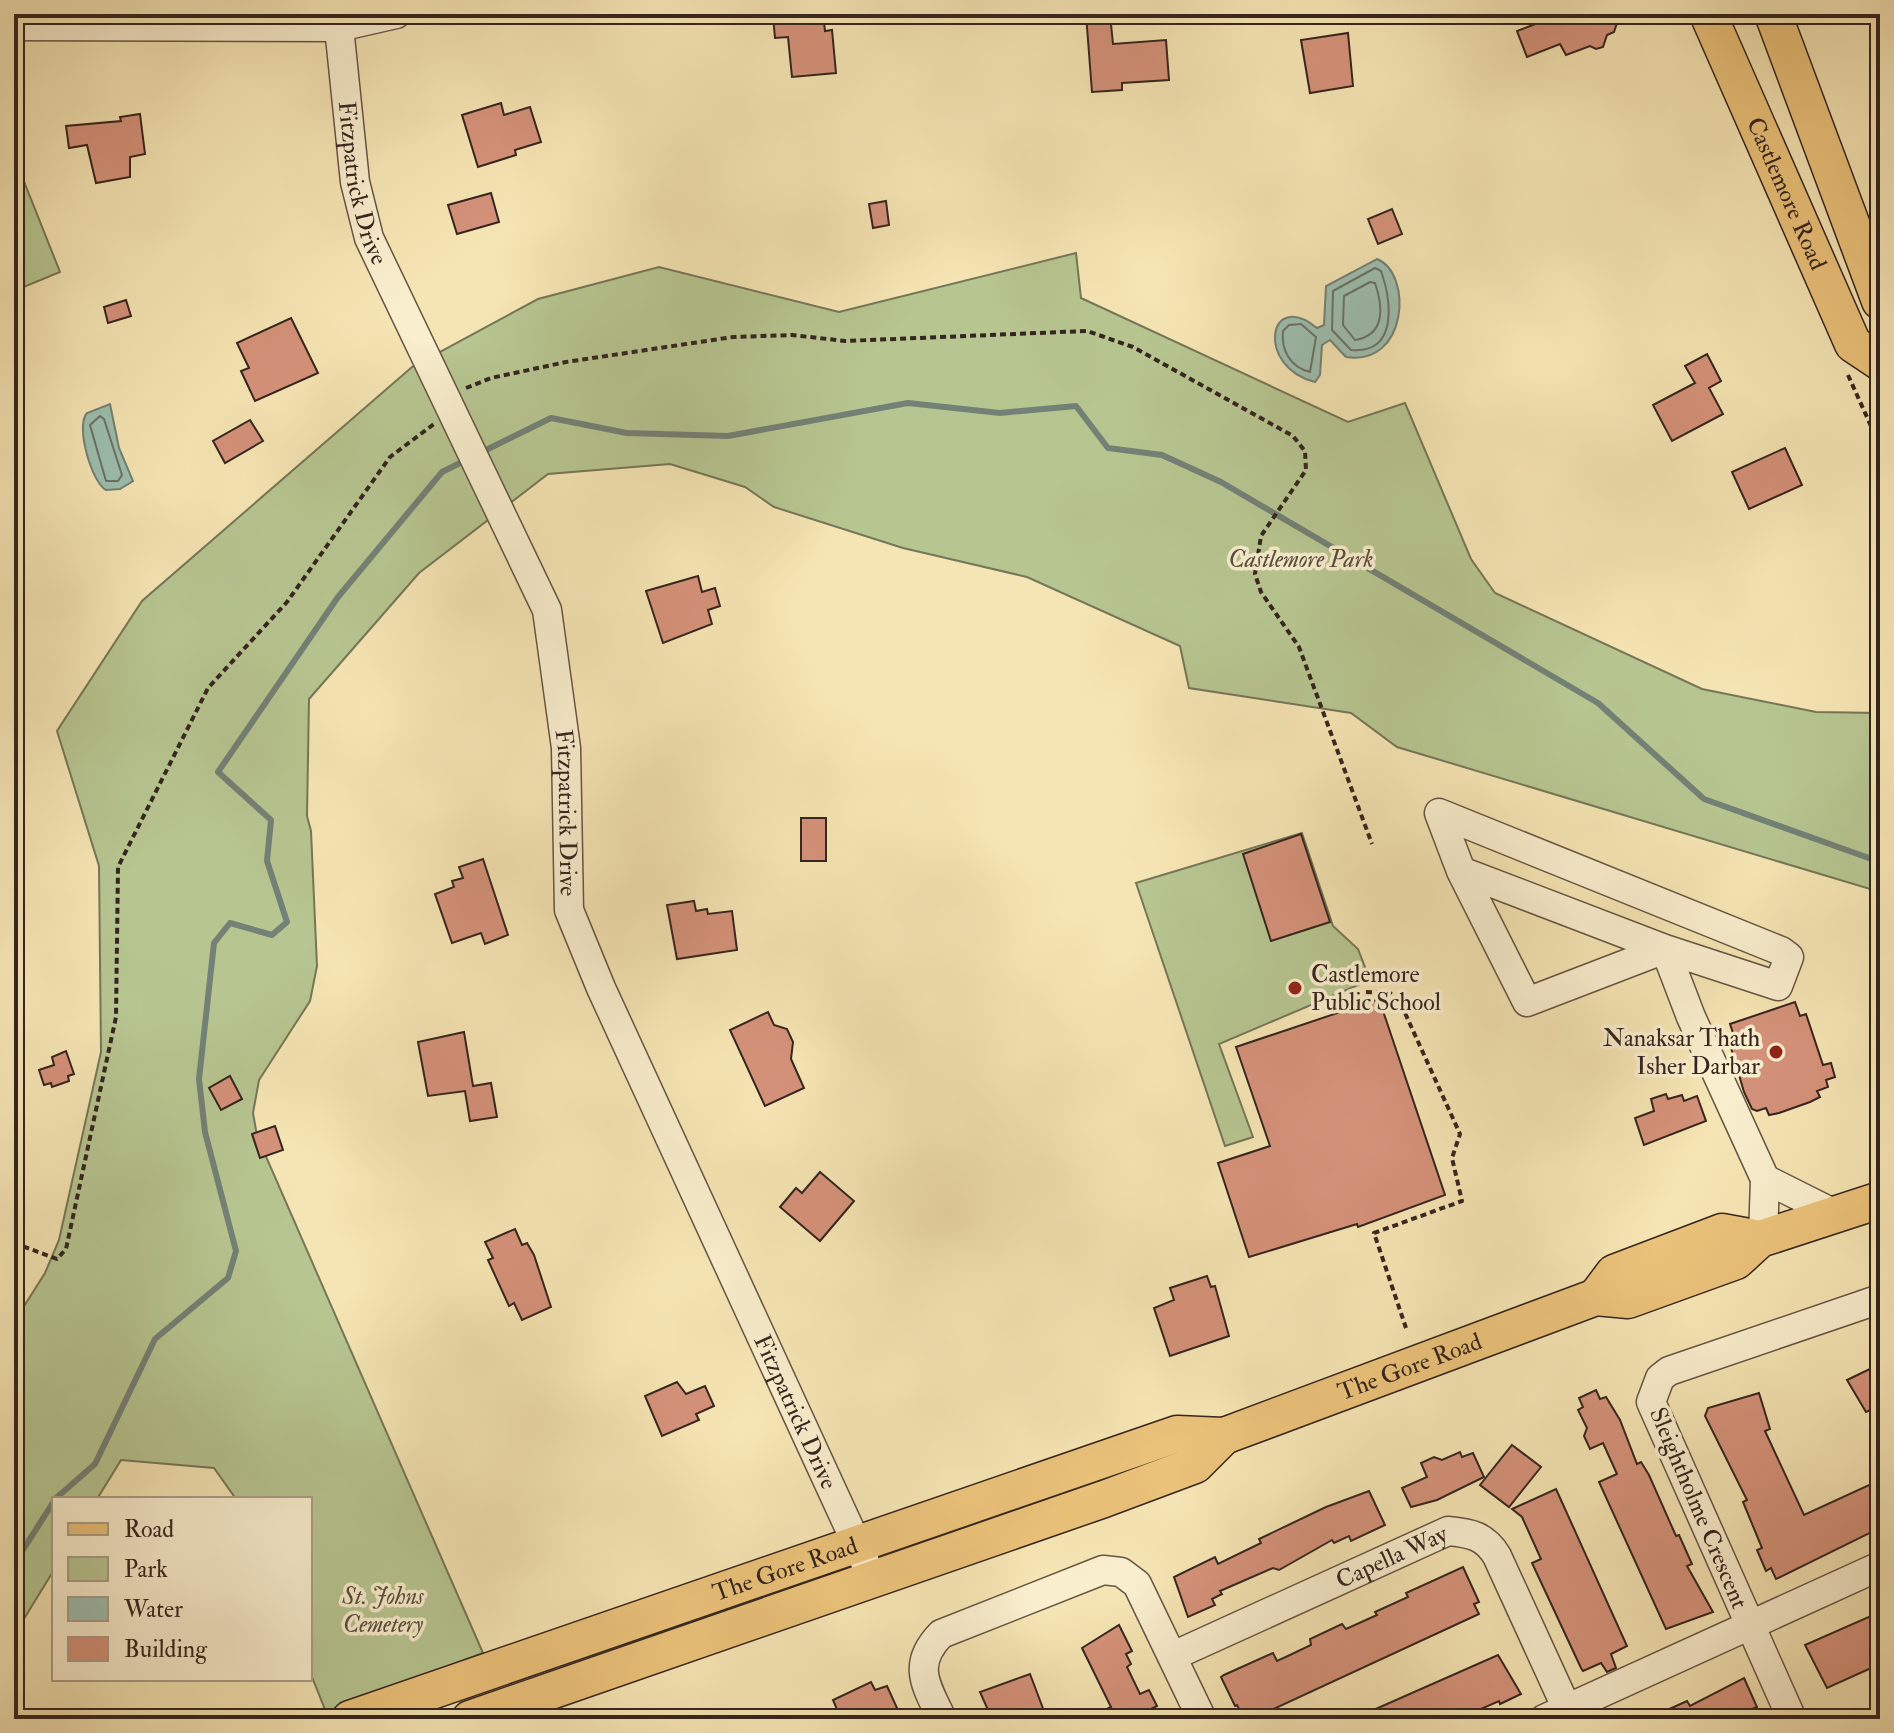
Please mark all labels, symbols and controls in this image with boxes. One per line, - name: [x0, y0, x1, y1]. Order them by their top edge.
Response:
- street label: Fitzpatrick Drive: [331, 100, 395, 270]
- street label: Castlemore Road: [1739, 112, 1834, 275]
- park label: Castlemore Park: [1228, 544, 1374, 575]
- street label: Fitzpatrick Drive: [548, 727, 584, 896]
- place label: Castlemore Public School: [1311, 959, 1441, 1018]
- marker: Castlemore Public School: [1286, 979, 1304, 997]
- place label: Nanaksar Thath Isher Darbar: [1603, 1023, 1760, 1082]
- marker: Nanaksar Thath Isher Darbar: [1767, 1043, 1785, 1061]
- street label: The Gore Road: [1334, 1326, 1486, 1408]
- street label: Fitzpatrick Drive: [747, 1330, 844, 1494]
- street label: Sleightholme Crescent: [1642, 1403, 1755, 1614]
- legend: [52, 1497, 312, 1681]
- text: Road: [124, 1514, 174, 1545]
- street label: Capella Way: [1331, 1518, 1453, 1596]
- street label: The Gore Road: [708, 1530, 862, 1609]
- text: Park: [124, 1554, 168, 1585]
- park label: St. Johns Cemetery: [341, 1581, 424, 1640]
- text: Water: [123, 1594, 183, 1625]
- text: Building: [124, 1634, 208, 1665]

